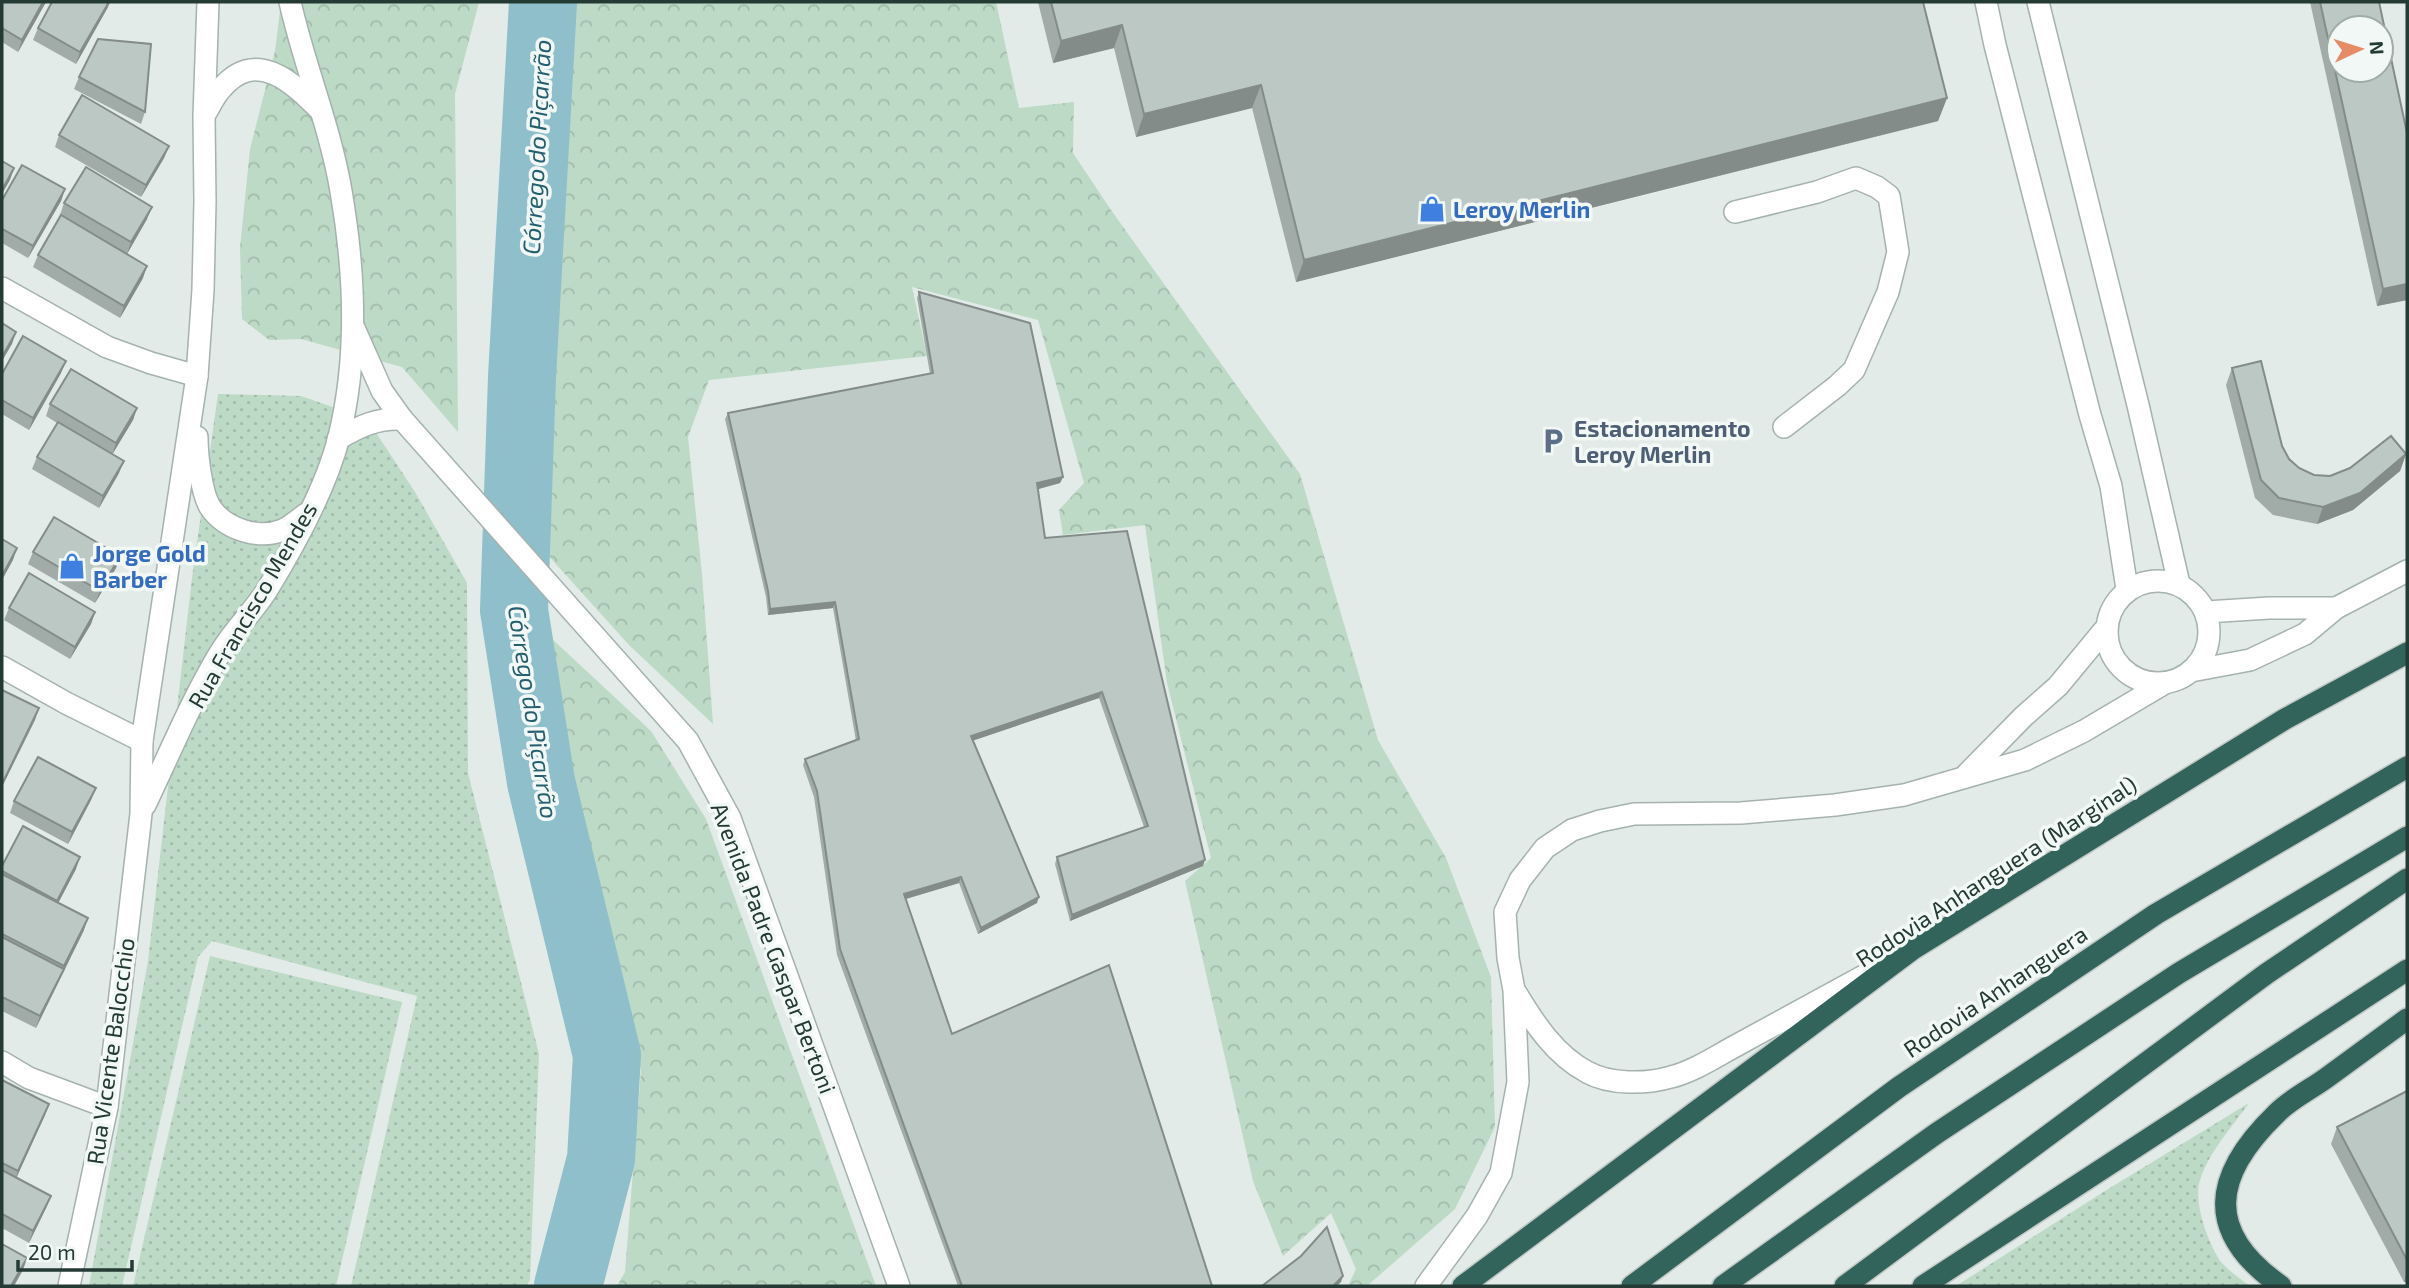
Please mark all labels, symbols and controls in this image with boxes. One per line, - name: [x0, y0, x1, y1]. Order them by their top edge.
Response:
- north arrow: [2325, 14, 2395, 84]
- water label: Córrego do Piçarrão: [516, 39, 557, 255]
- text: N: [2366, 40, 2389, 55]
- shop icon: Leroy Merlin: [1417, 194, 1447, 224]
- place label: Leroy Merlin: [1453, 195, 1590, 223]
- place label: Estacionamento Leroy Merlin: [1574, 414, 1751, 468]
- parking icon: Estacionamento Leroy Merlin: [1538, 426, 1568, 456]
- street label: Rua Francisco Mendes: [182, 497, 322, 713]
- place label: Jorge Gold Barber: [93, 539, 206, 593]
- shop icon: Jorge Gold Barber: [57, 551, 87, 581]
- water label: Córrego do Piçarrão: [502, 603, 565, 821]
- street label: Rodovia Anhanguera (Marginal): [1850, 770, 2142, 972]
- street label: Avenida Padre Gaspar Bertoni: [706, 799, 842, 1097]
- street label: Rodovia Anhanguera: [1898, 919, 2092, 1063]
- street label: Rua Vicente Balocchio: [80, 936, 140, 1166]
- scale bar: [18, 1228, 131, 1272]
- text: 20 m: [28, 1239, 76, 1264]

